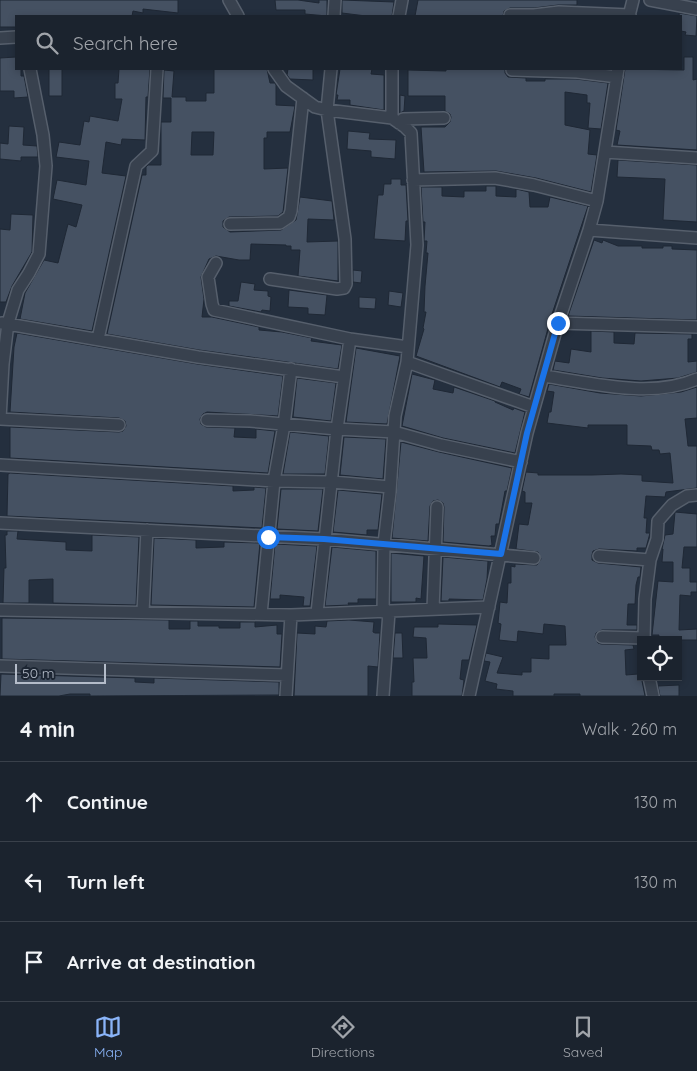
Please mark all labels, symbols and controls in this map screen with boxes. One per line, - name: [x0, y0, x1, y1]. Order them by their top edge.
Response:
- search box: [15, 15, 682, 70]
- icon: search: [33, 29, 61, 57]
- text: Search here: [73, 31, 178, 55]
- route end: [547, 312, 570, 335]
- route start: [257, 526, 280, 549]
- map controls: [637, 636, 682, 681]
- button: locate: [637, 636, 682, 681]
- scale bar: [15, 661, 106, 684]
- text: 50 m: [22, 664, 55, 682]
- text: 4 min: [20, 716, 75, 742]
- text: Walk · 260 m: [582, 719, 677, 739]
- icon: ahead: [20, 788, 48, 816]
- text: Continue: [67, 790, 148, 814]
- text: 130 m: [634, 792, 677, 812]
- icon: left: [20, 868, 48, 896]
- text: Turn left: [67, 870, 145, 894]
- text: 130 m: [634, 872, 677, 892]
- icon: arrive: [20, 948, 48, 976]
- text: Arrive at destination: [67, 950, 256, 974]
- tab: Map: [94, 1013, 123, 1061]
- tab: Directions: [311, 1013, 375, 1061]
- tab: Saved: [563, 1013, 603, 1061]

